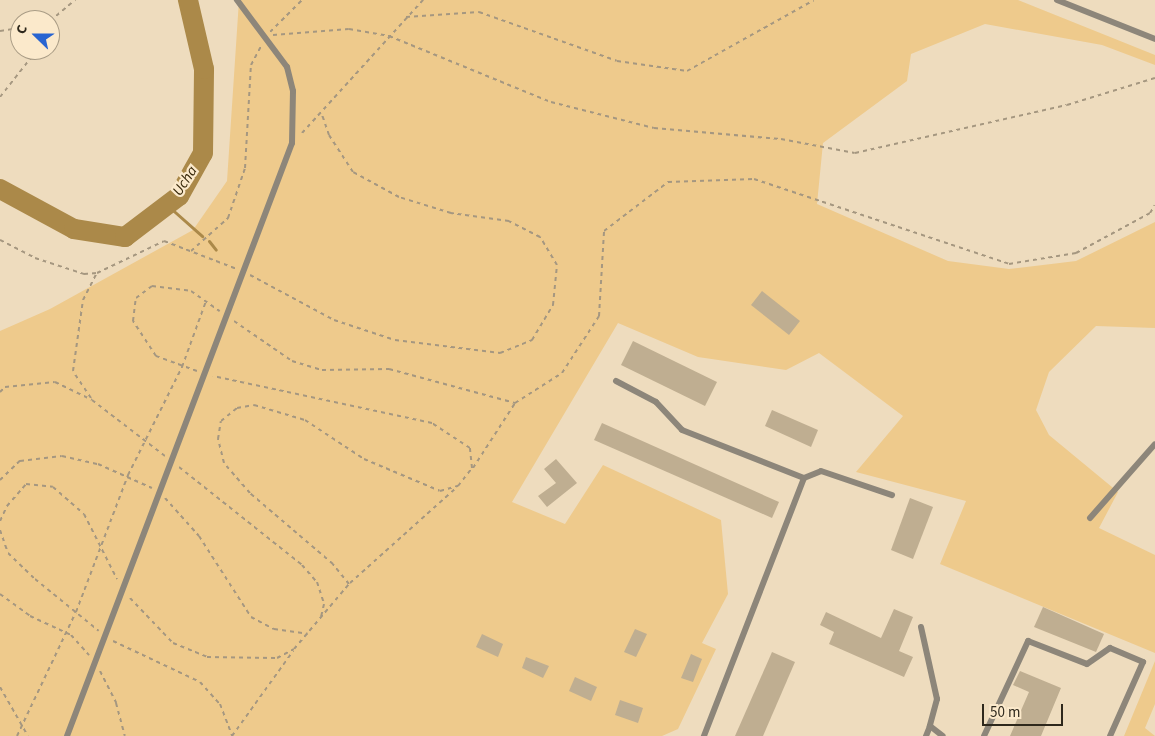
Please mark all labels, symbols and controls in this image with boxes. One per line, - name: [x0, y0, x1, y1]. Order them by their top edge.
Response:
- north arrow: [10, 10, 60, 60]
- text: С: [11, 22, 33, 37]
- water label: Ucha: [169, 163, 201, 199]
- scale bar: [985, 694, 1066, 726]
- text: 50 m: [990, 702, 1020, 723]

